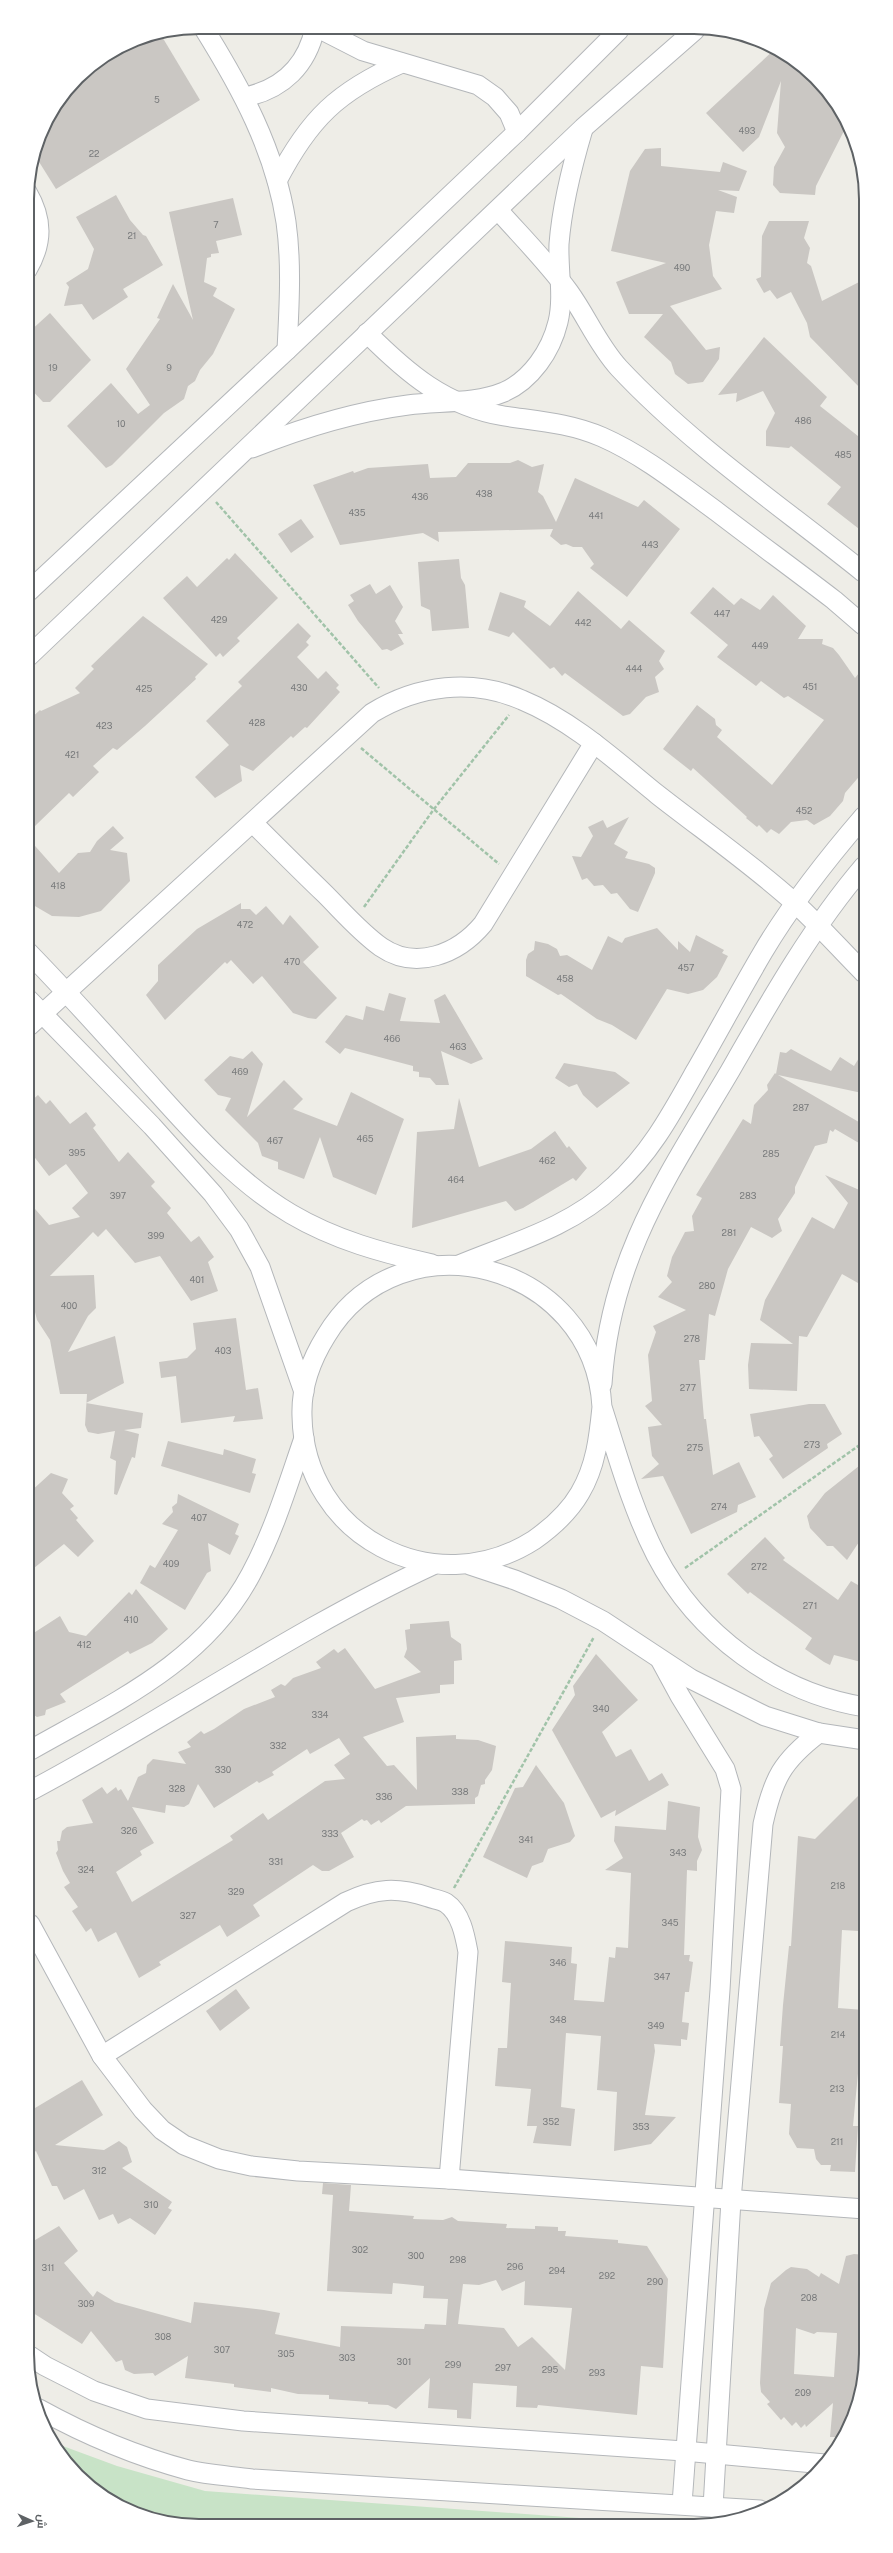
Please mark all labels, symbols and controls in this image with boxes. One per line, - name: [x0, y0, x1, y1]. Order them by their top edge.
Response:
- house number: 5: [154, 94, 160, 105]
- house number: 493: [739, 125, 756, 136]
- house number: 22: [89, 148, 99, 159]
- house number: 7: [213, 219, 219, 230]
- house number: 21: [127, 230, 137, 241]
- house number: 490: [674, 262, 691, 273]
- house number: 19: [48, 362, 58, 373]
- house number: 9: [166, 362, 172, 373]
- house number: 486: [794, 415, 812, 426]
- house number: 10: [116, 418, 126, 429]
- house number: 485: [834, 449, 852, 460]
- house number: 438: [475, 488, 493, 499]
- house number: 436: [412, 491, 429, 502]
- house number: 435: [348, 507, 366, 518]
- house number: 441: [589, 510, 603, 521]
- house number: 443: [642, 539, 659, 550]
- house number: 447: [714, 608, 730, 619]
- house number: 429: [211, 614, 228, 625]
- house number: 442: [575, 617, 591, 628]
- house number: 449: [752, 640, 769, 651]
- house number: 444: [626, 663, 643, 674]
- house number: 451: [802, 681, 818, 692]
- house number: 430: [291, 682, 308, 693]
- house number: 425: [136, 683, 153, 694]
- house number: 428: [249, 717, 266, 728]
- house number: 423: [96, 720, 113, 731]
- house number: 421: [65, 749, 79, 760]
- house number: 452: [796, 805, 812, 816]
- house number: 418: [50, 880, 66, 891]
- house number: 472: [237, 919, 253, 930]
- house number: 470: [284, 956, 301, 967]
- house number: 457: [678, 962, 694, 973]
- house number: 458: [556, 973, 574, 984]
- house number: 466: [384, 1033, 401, 1044]
- house number: 463: [450, 1041, 467, 1052]
- house number: 469: [232, 1066, 249, 1077]
- house number: 287: [793, 1102, 809, 1113]
- house number: 465: [356, 1133, 374, 1144]
- house number: 467: [267, 1135, 283, 1146]
- house number: 395: [69, 1147, 86, 1158]
- house number: 285: [763, 1148, 780, 1159]
- house number: 462: [539, 1155, 555, 1166]
- house number: 464: [448, 1174, 465, 1185]
- house number: 397: [110, 1190, 126, 1201]
- house number: 283: [740, 1190, 757, 1201]
- house number: 281: [722, 1227, 736, 1238]
- house number: 399: [148, 1230, 165, 1241]
- house number: 401: [190, 1274, 204, 1285]
- house number: 280: [699, 1280, 716, 1291]
- house number: 400: [61, 1300, 78, 1311]
- house number: 278: [684, 1333, 700, 1344]
- house number: 403: [215, 1345, 232, 1356]
- house number: 277: [680, 1382, 696, 1393]
- house number: 273: [804, 1439, 820, 1450]
- house number: 275: [687, 1442, 703, 1453]
- house number: 274: [711, 1501, 727, 1512]
- house number: 407: [191, 1512, 207, 1523]
- house number: 409: [163, 1558, 180, 1569]
- house number: 272: [751, 1561, 767, 1572]
- house number: 271: [803, 1600, 817, 1611]
- house number: 410: [124, 1614, 139, 1625]
- house number: 412: [77, 1639, 91, 1650]
- house number: 340: [593, 1703, 610, 1714]
- house number: 334: [312, 1709, 329, 1720]
- house number: 332: [270, 1740, 286, 1751]
- house number: 330: [215, 1764, 232, 1775]
- house number: 328: [169, 1783, 186, 1794]
- house number: 338: [451, 1786, 469, 1797]
- house number: 336: [376, 1791, 393, 1802]
- house number: 326: [121, 1825, 138, 1836]
- house number: 333: [322, 1828, 339, 1839]
- house number: 341: [519, 1834, 533, 1845]
- house number: 343: [670, 1847, 687, 1858]
- house number: 331: [269, 1856, 283, 1867]
- house number: 324: [78, 1864, 95, 1875]
- house number: 218: [831, 1880, 846, 1891]
- house number: 329: [228, 1886, 245, 1897]
- house number: 327: [180, 1910, 196, 1921]
- house number: 345: [662, 1917, 679, 1928]
- house number: 346: [550, 1957, 567, 1968]
- house number: 347: [654, 1971, 670, 1982]
- house number: 348: [549, 2014, 567, 2025]
- house number: 349: [648, 2020, 665, 2031]
- house number: 214: [831, 2029, 846, 2040]
- house number: 213: [830, 2083, 845, 2094]
- house number: 352: [543, 2116, 559, 2127]
- house number: 353: [632, 2121, 650, 2132]
- house number: 211: [831, 2136, 843, 2147]
- house number: 312: [92, 2165, 106, 2176]
- house number: 310: [144, 2199, 159, 2210]
- house number: 302: [352, 2244, 368, 2255]
- house number: 300: [408, 2250, 425, 2261]
- house number: 298: [450, 2254, 467, 2265]
- house number: 296: [507, 2261, 524, 2272]
- house number: 311: [42, 2262, 55, 2273]
- house number: 294: [549, 2265, 566, 2276]
- house number: 292: [599, 2270, 615, 2281]
- house number: 290: [647, 2276, 664, 2287]
- house number: 208: [801, 2292, 817, 2303]
- house number: 309: [78, 2298, 95, 2309]
- house number: 308: [155, 2331, 172, 2342]
- house number: 307: [214, 2344, 230, 2355]
- house number: 305: [278, 2348, 295, 2359]
- house number: 303: [339, 2352, 356, 2363]
- house number: 301: [397, 2356, 411, 2367]
- house number: 299: [445, 2359, 462, 2370]
- house number: 297: [495, 2362, 511, 2373]
- house number: 295: [542, 2364, 559, 2375]
- house number: 293: [589, 2367, 606, 2378]
- house number: 209: [795, 2387, 812, 2398]
- north arrow: [12, 2501, 52, 2541]
- text: ش: [35, 2514, 48, 2529]

